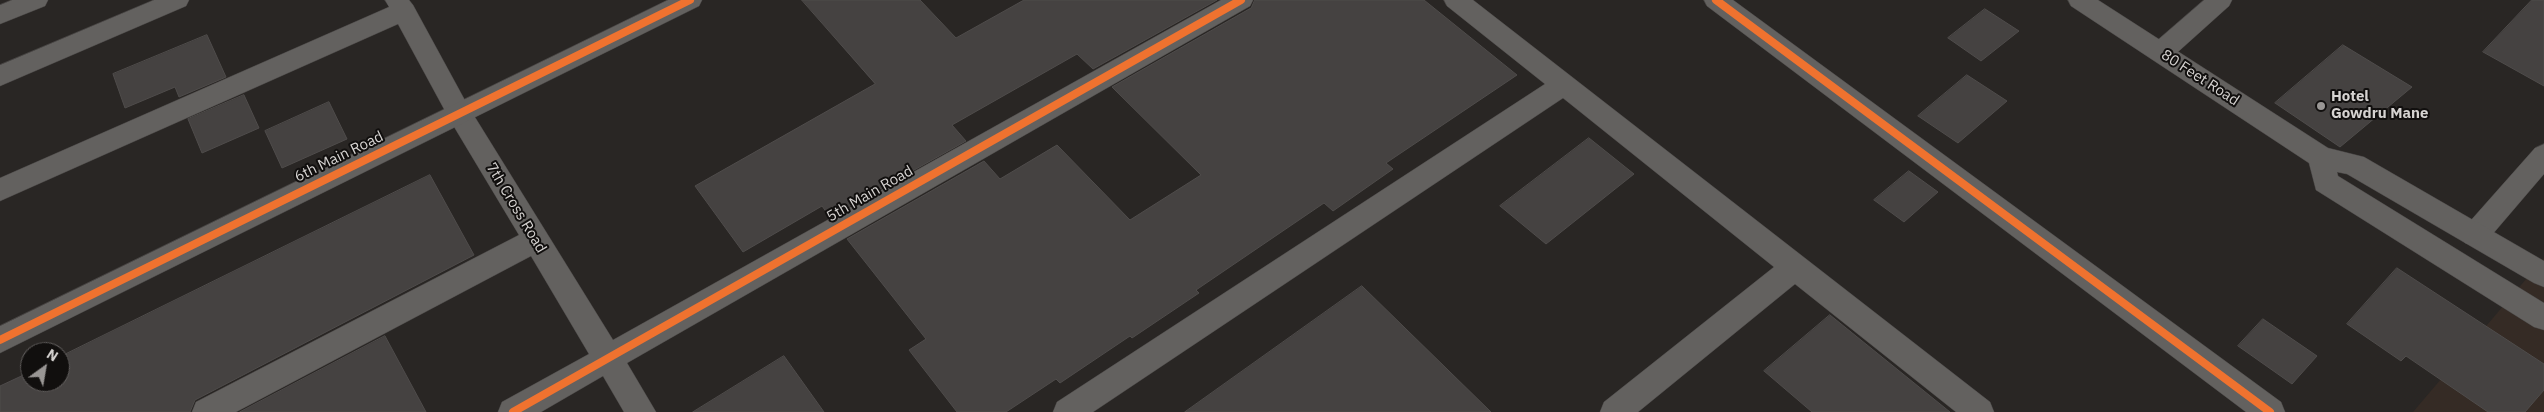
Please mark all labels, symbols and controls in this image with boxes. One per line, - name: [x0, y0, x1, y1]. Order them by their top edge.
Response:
- street label: 80 Feet Road: [2158, 46, 2242, 110]
- place label: Hotel Gowdru Mane: [2331, 88, 2428, 123]
- marker: Hotel Gowdru Mane: [2315, 100, 2327, 112]
- street label: 6th Main Road: [292, 128, 386, 186]
- street label: 7th Cross Road: [482, 160, 550, 256]
- street label: 5th Main Road: [824, 162, 916, 226]
- north arrow: [20, 342, 70, 392]
- text: N: [43, 345, 61, 365]

